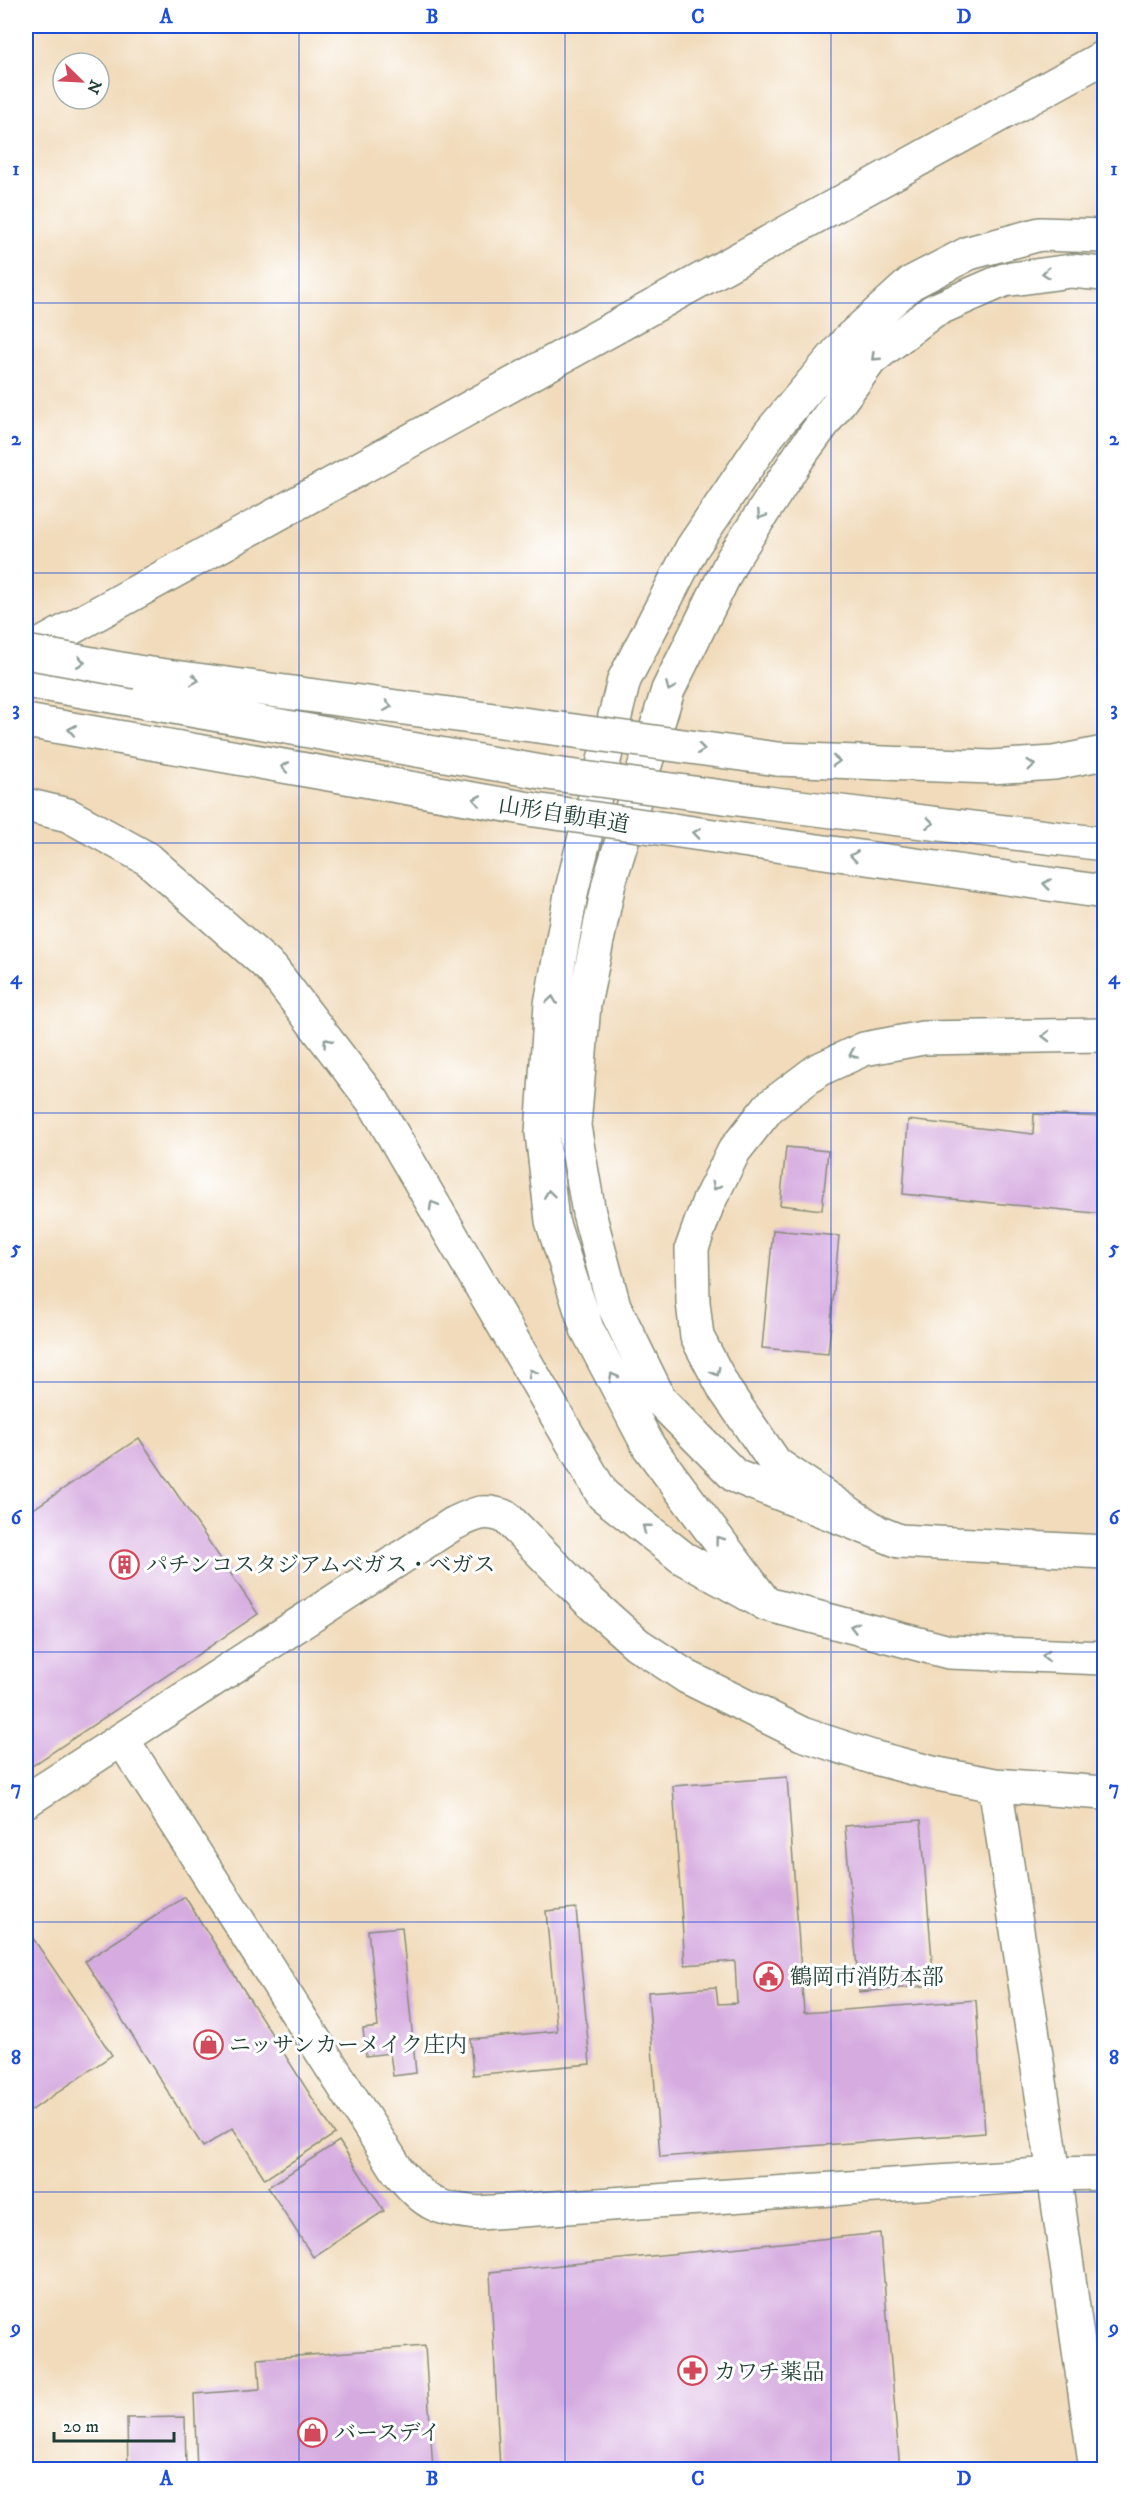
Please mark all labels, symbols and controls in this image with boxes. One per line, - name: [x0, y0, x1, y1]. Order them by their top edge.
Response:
- text: A: [159, 5, 174, 30]
- text: B: [426, 5, 438, 30]
- text: C: [691, 5, 705, 30]
- text: D: [957, 5, 972, 30]
- north arrow: [51, 51, 111, 111]
- text: N: [82, 77, 106, 97]
- text: 1: [12, 157, 20, 182]
- text: 1: [1110, 157, 1118, 182]
- one-way arrow: [1042, 266, 1051, 279]
- one-way arrow: [871, 350, 881, 361]
- text: 2: [11, 427, 22, 452]
- text: 2: [1109, 427, 1120, 452]
- one-way arrow: [756, 509, 768, 519]
- one-way arrow: [77, 656, 86, 668]
- one-way arrow: [190, 673, 200, 686]
- one-way arrow: [665, 681, 677, 692]
- text: 3: [12, 697, 20, 722]
- text: 3: [1110, 697, 1118, 722]
- one-way arrow: [384, 700, 393, 712]
- one-way arrow: [67, 724, 77, 736]
- one-way arrow: [696, 742, 705, 755]
- one-way arrow: [831, 754, 840, 767]
- one-way arrow: [1026, 759, 1035, 772]
- one-way arrow: [280, 761, 290, 774]
- street label: 山形自動車道: [496, 792, 631, 839]
- one-way arrow: [472, 794, 482, 807]
- one-way arrow: [925, 816, 934, 828]
- one-way arrow: [693, 828, 702, 840]
- one-way arrow: [849, 850, 858, 862]
- one-way arrow: [1042, 878, 1051, 890]
- text: 4: [10, 966, 23, 991]
- text: 4: [1108, 966, 1121, 991]
- one-way arrow: [546, 995, 558, 1005]
- one-way arrow: [1042, 1030, 1051, 1042]
- one-way arrow: [324, 1038, 335, 1049]
- one-way arrow: [849, 1047, 860, 1059]
- one-way arrow: [712, 1179, 724, 1190]
- one-way arrow: [544, 1190, 556, 1199]
- one-way arrow: [429, 1201, 441, 1211]
- text: 5: [10, 1236, 21, 1261]
- text: 5: [1108, 1236, 1119, 1261]
- one-way arrow: [708, 1365, 720, 1376]
- one-way arrow: [528, 1369, 539, 1380]
- one-way arrow: [609, 1373, 620, 1383]
- text: 6: [11, 1506, 23, 1531]
- text: 6: [1109, 1506, 1121, 1531]
- one-way arrow: [642, 1525, 653, 1536]
- one-way arrow: [715, 1536, 726, 1547]
- building icon: パチンコスタジアムベガス・ベガス: [109, 1548, 141, 1580]
- place label: パチンコスタジアムベガス・ベガス: [146, 1552, 495, 1579]
- one-way arrow: [849, 1622, 860, 1634]
- one-way arrow: [1042, 1649, 1051, 1662]
- text: 7: [11, 1776, 21, 1801]
- text: 7: [1109, 1776, 1119, 1801]
- public building icon: 鶴岡市消防本部: [753, 1960, 785, 1992]
- place label: 鶴岡市消防本部: [790, 1964, 944, 1991]
- shop icon: ニッサンカーメイク庄内: [192, 2028, 224, 2060]
- place label: ニッサンカーメイク庄内: [229, 2032, 467, 2059]
- text: 8: [11, 2046, 21, 2071]
- text: 8: [1109, 2046, 1119, 2071]
- text: 9: [9, 2316, 21, 2341]
- text: 9: [1107, 2316, 1119, 2341]
- pharmacy icon: カワチ薬品: [677, 2355, 709, 2387]
- place label: カワチ薬品: [714, 2359, 824, 2386]
- scale bar: [54, 2405, 174, 2443]
- text: 20 m: [63, 2416, 99, 2438]
- shop icon: バースデイ: [297, 2416, 329, 2448]
- place label: バースデイ: [334, 2420, 441, 2447]
- text: A: [159, 2467, 174, 2492]
- text: B: [426, 2467, 438, 2492]
- text: C: [691, 2467, 705, 2492]
- text: D: [957, 2467, 972, 2492]

